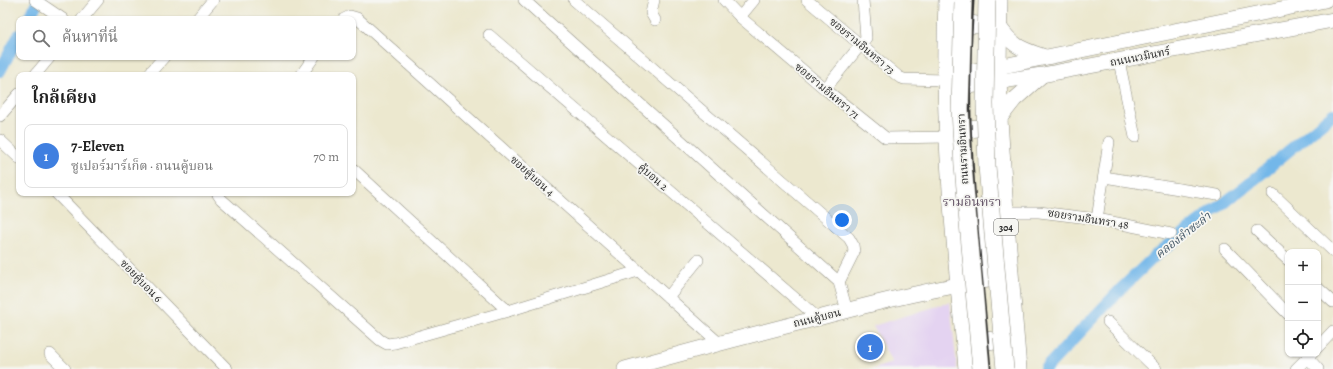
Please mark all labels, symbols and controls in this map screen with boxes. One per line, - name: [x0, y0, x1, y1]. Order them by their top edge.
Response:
- street label: ซอยรามอินทรา 73: [826, 14, 898, 78]
- search box: [16, 16, 356, 60]
- icon: search: [30, 27, 52, 49]
- text: ค้นหาที่นี่: [62, 27, 118, 47]
- street label: ถนนนวมินทร์: [1109, 44, 1172, 70]
- street label: ซอยรามอินทรา 71: [792, 60, 863, 123]
- text: ใกล้เคียง: [32, 86, 97, 109]
- street label: ถนนรามอินทรา: [954, 113, 972, 185]
- text: 7-Eleven: [71, 136, 124, 156]
- text: 1: [44, 148, 48, 165]
- text: 70 m: [313, 148, 339, 165]
- street label: ซอยคู้บอน 4: [507, 152, 557, 200]
- text: ซูเปอร์มาร์เก็ต · ถนนคู้บอน: [71, 157, 213, 174]
- street label: คู้บอน 2: [635, 160, 671, 194]
- district label: รามอินทรา: [943, 193, 1001, 210]
- street label: ซอยรามอินทรา 48: [1046, 205, 1130, 233]
- water label: คลองลำชะล่า: [1152, 207, 1215, 262]
- your location: [832, 210, 852, 230]
- road number: 304: [994, 219, 1018, 235]
- map controls: [1285, 249, 1321, 357]
- button: +: [1285, 249, 1321, 285]
- street label: ซอยคู้บอน 6: [117, 256, 165, 306]
- button: −: [1285, 285, 1321, 321]
- street label: ถนนคู้บอน: [792, 305, 842, 331]
- button: locate: [1285, 321, 1321, 357]
- pin: 1: [857, 332, 883, 362]

